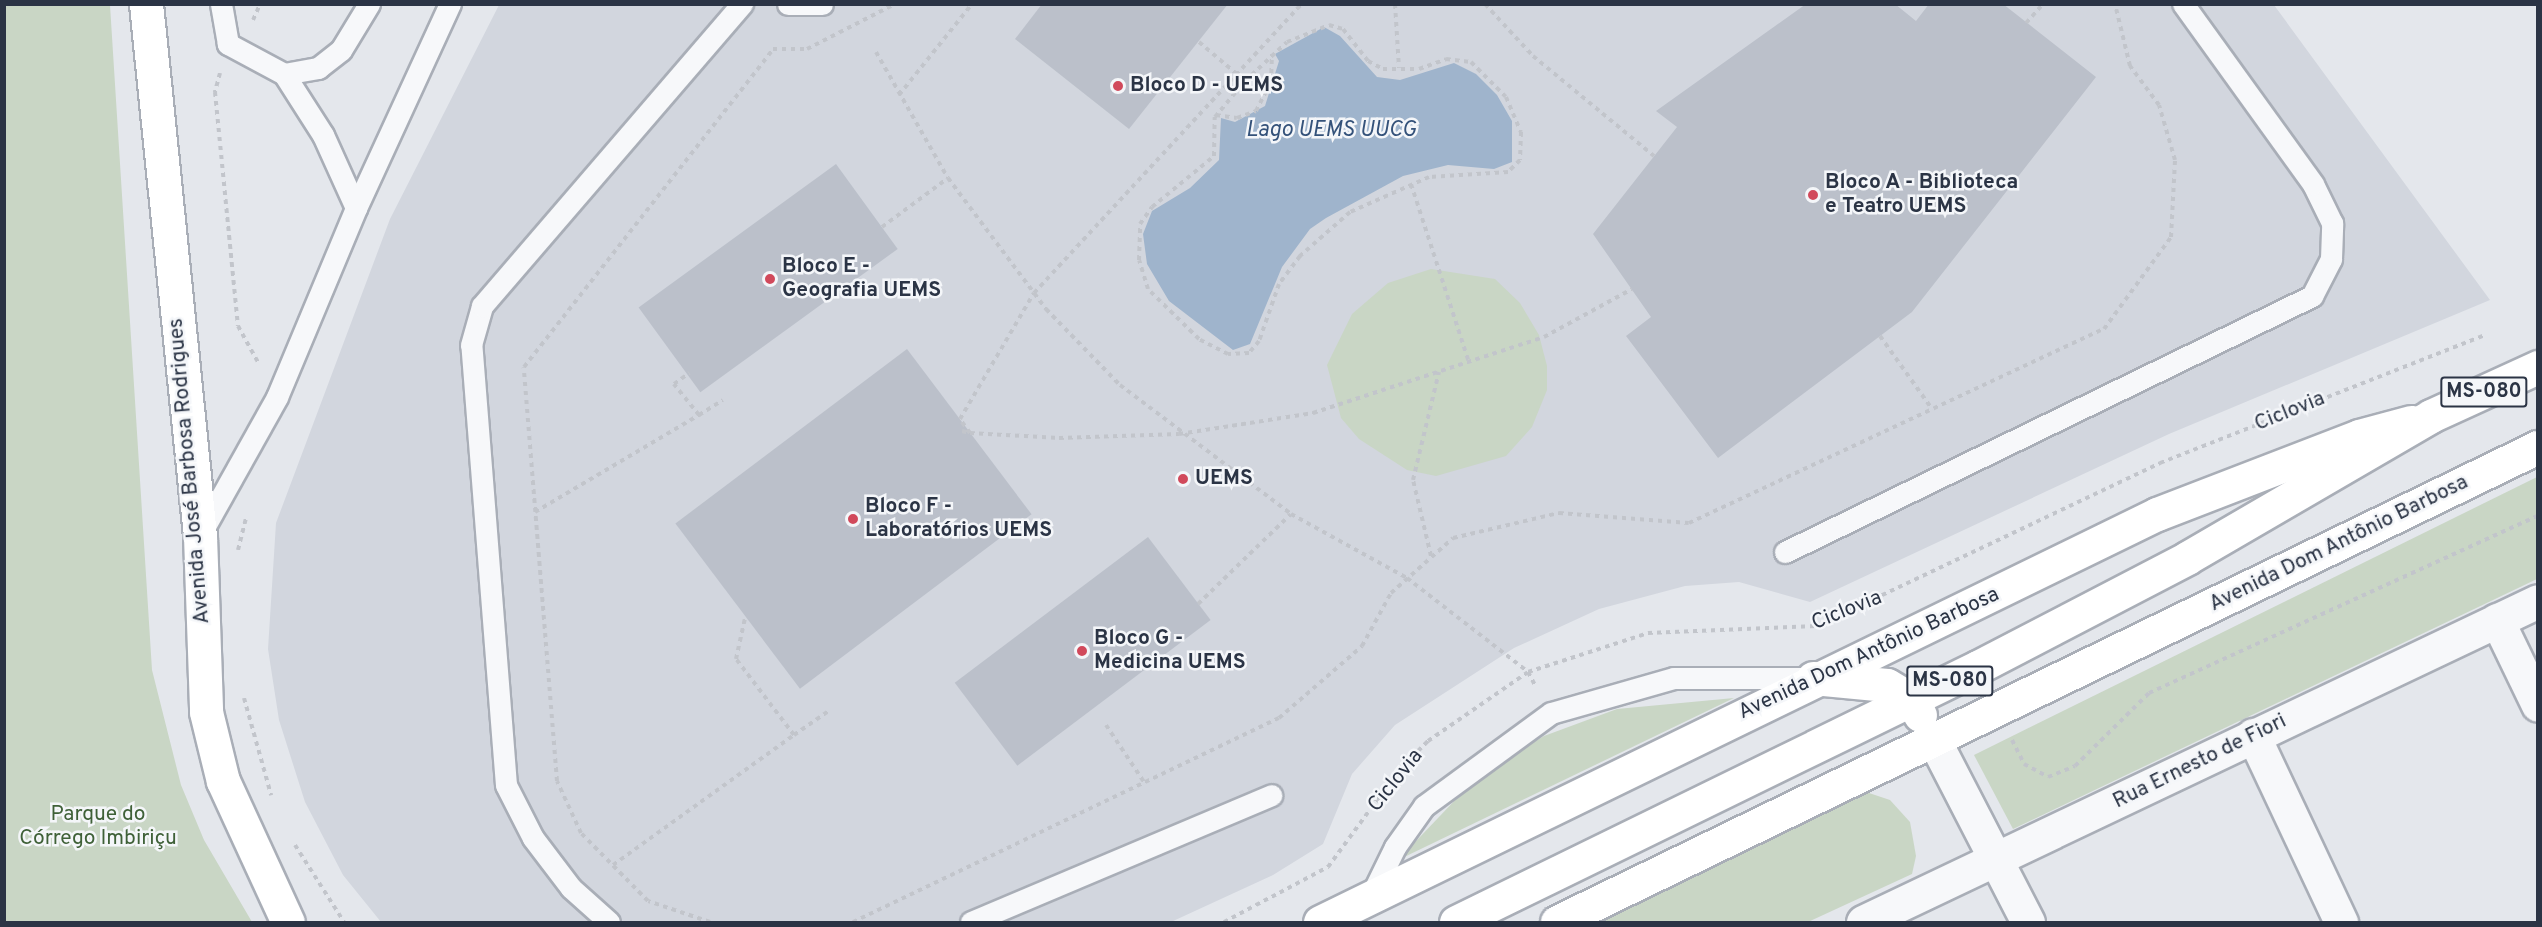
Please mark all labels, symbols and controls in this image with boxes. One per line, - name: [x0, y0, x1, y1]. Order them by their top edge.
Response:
- place label: Bloco D - UEMS: [1130, 73, 1283, 99]
- marker: Bloco D - UEMS: [1111, 79, 1125, 93]
- water label: Lago UEMS UUCG: [1246, 118, 1416, 144]
- place label: Bloco A - Biblioteca e Teatro UEMS: [1825, 170, 2020, 220]
- marker: Bloco A - Biblioteca e Teatro UEMS: [1806, 188, 1820, 202]
- place label: Bloco E - Geografia UEMS: [782, 254, 941, 304]
- marker: Bloco E - Geografia UEMS: [763, 272, 777, 286]
- street label: Avenida José Barbosa Rodrigues: [164, 317, 216, 625]
- road number: MS-080: [2439, 375, 2529, 409]
- street label: Ciclovia: [2251, 387, 2329, 437]
- place label: UEMS: [1195, 466, 1253, 492]
- street label: Avenida Dom Antônio Barbosa: [2205, 470, 2473, 618]
- marker: UEMS: [1176, 472, 1190, 486]
- place label: Bloco F - Laboratórios UEMS: [865, 494, 1052, 544]
- marker: Bloco F - Laboratórios UEMS: [846, 512, 860, 526]
- street label: Avenida Dom Antônio Barbosa: [1734, 582, 2004, 726]
- street label: Ciclovia: [1808, 586, 1886, 636]
- place label: Bloco G - Medicina UEMS: [1094, 626, 1246, 676]
- marker: Bloco G - Medicina UEMS: [1075, 644, 1089, 658]
- road number: MS-080: [1905, 664, 1995, 698]
- street label: Rua Ernesto de Fiori: [2109, 709, 2291, 815]
- street label: Ciclovia: [1363, 744, 1429, 818]
- park label: Parque do Córrego Imbiriçu: [19, 802, 177, 852]

